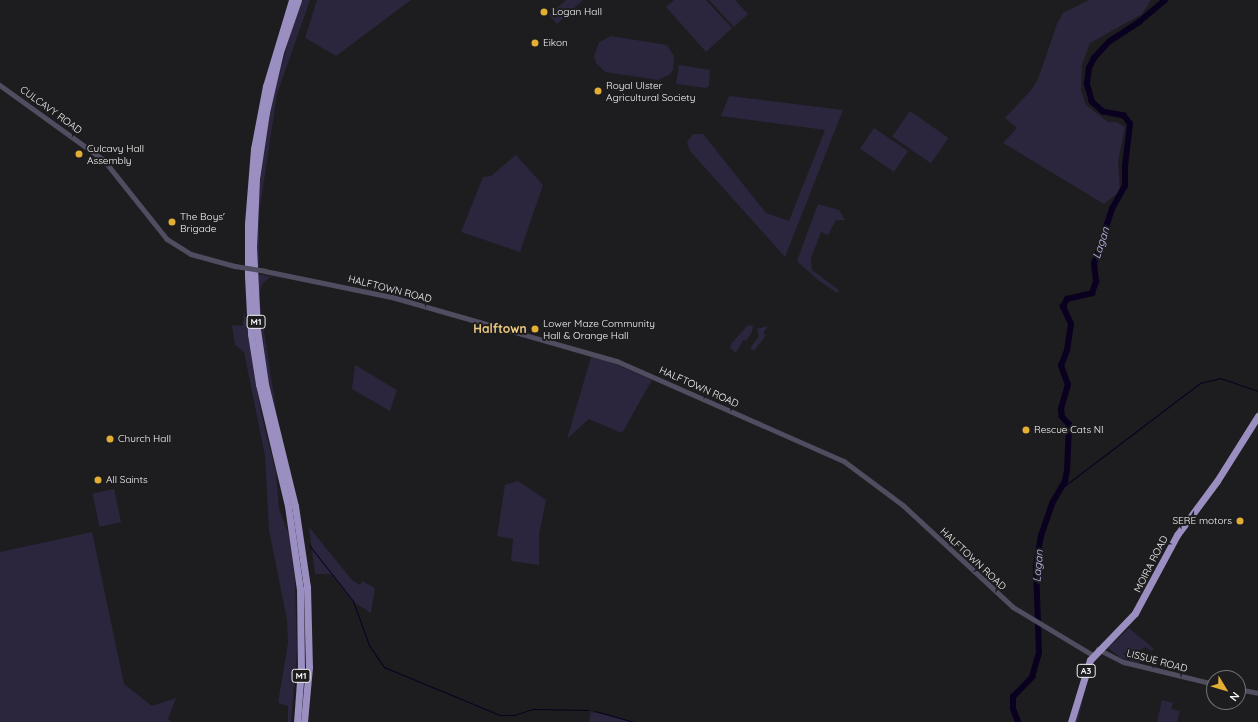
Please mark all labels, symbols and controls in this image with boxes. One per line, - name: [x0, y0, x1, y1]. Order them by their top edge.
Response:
- place label: Logan Hall: [552, 6, 602, 18]
- marker: Logan Hall: [539, 7, 549, 17]
- place label: Eikon: [543, 37, 568, 49]
- marker: Eikon: [530, 38, 540, 48]
- place label: Royal Ulster Agricultural Society: [606, 79, 695, 102]
- street label: CULCAVY ROAD: [18, 83, 84, 137]
- marker: Royal Ulster Agricultural Society: [593, 86, 603, 96]
- place label: Culcavy Hall Assembly: [87, 142, 144, 166]
- marker: Culcavy Hall Assembly: [74, 149, 84, 159]
- place label: The Boys' Brigade: [180, 210, 225, 234]
- marker: The Boys' Brigade: [167, 217, 177, 227]
- water label: Lagan: [1090, 226, 1112, 260]
- street label: HALFTOWN ROAD: [347, 273, 433, 305]
- road number: M1: [246, 315, 266, 329]
- place label: Lower Maze Community Hall & Orange Hall: [543, 317, 655, 340]
- district label: Halftown: [473, 322, 527, 336]
- marker: Lower Maze Community Hall & Orange Hall: [530, 324, 540, 334]
- street label: HALFTOWN ROAD: [657, 364, 741, 410]
- place label: Rescue Cats NI: [1034, 424, 1104, 436]
- marker: Rescue Cats NI: [1021, 425, 1031, 435]
- place label: Church Hall: [118, 433, 171, 445]
- marker: Church Hall: [105, 434, 115, 444]
- place label: All Saints: [106, 474, 148, 486]
- marker: All Saints: [93, 475, 103, 485]
- place label: SERE motors: [1173, 515, 1232, 527]
- marker: SERE motors: [1235, 516, 1245, 526]
- street label: HALFTOWN ROAD: [938, 525, 1008, 593]
- street label: MOIRA ROAD: [1132, 534, 1170, 594]
- water label: Lagan: [1030, 549, 1046, 583]
- street label: LISSUE ROAD: [1125, 647, 1189, 675]
- road number: A3: [1076, 664, 1096, 678]
- road number: M1: [291, 669, 311, 683]
- north arrow: [1206, 670, 1246, 710]
- text: N: [1227, 689, 1243, 704]

